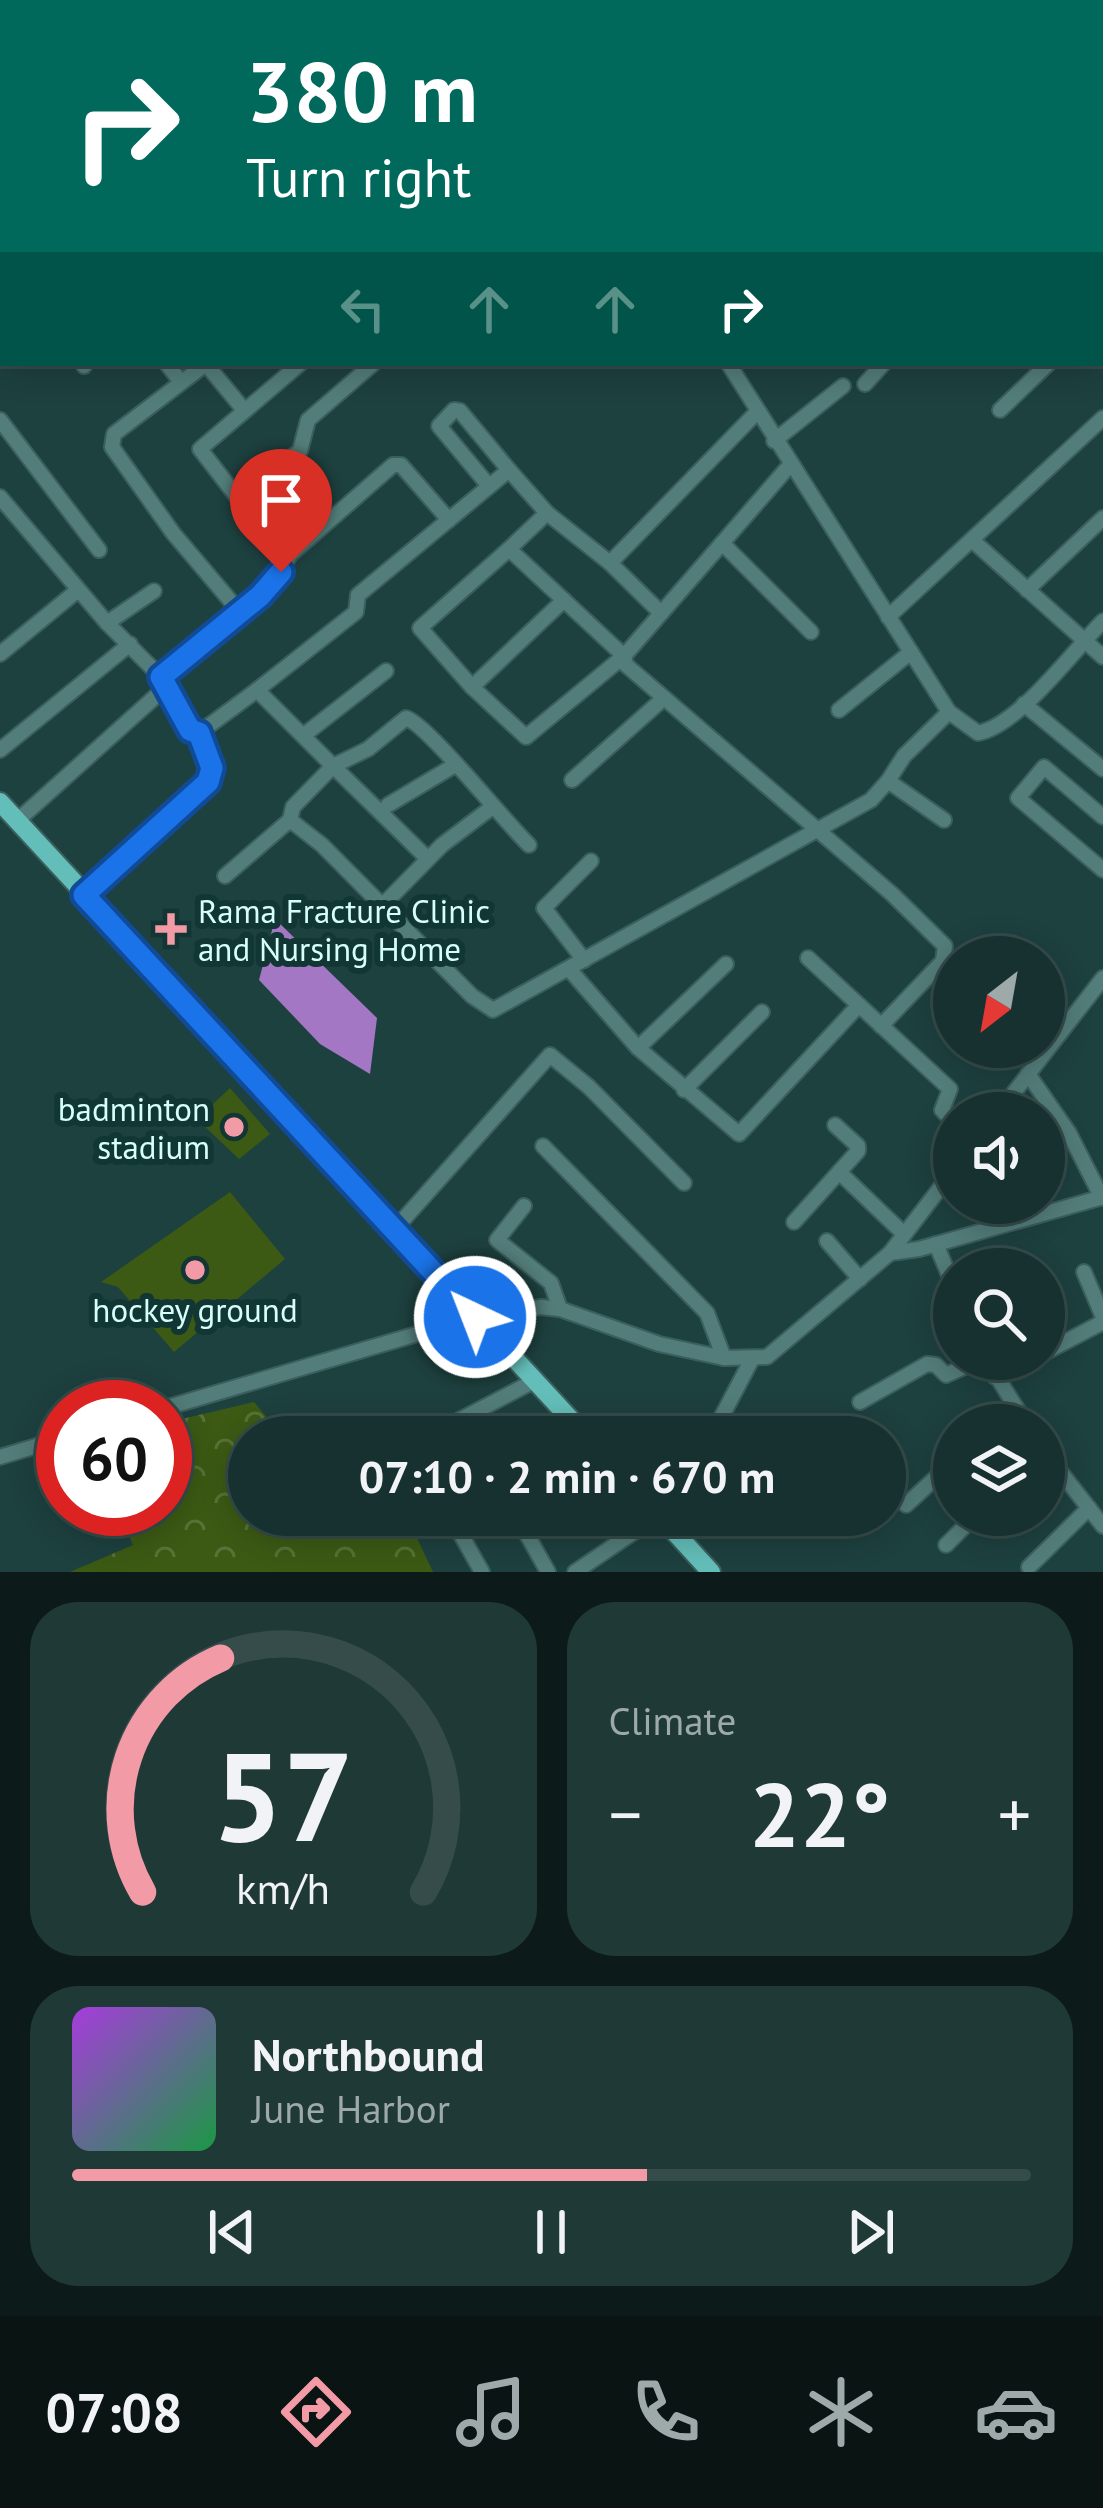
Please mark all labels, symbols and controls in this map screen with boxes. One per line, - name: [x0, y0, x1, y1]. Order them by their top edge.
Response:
- text: 380 m: [246, 36, 478, 145]
- icon: right: [48, 48, 204, 204]
- text: Turn right: [246, 142, 471, 212]
- icon: left: [330, 276, 396, 342]
- icon: ahead: [456, 276, 522, 342]
- icon: ahead: [582, 276, 648, 342]
- icon: right: [708, 276, 774, 342]
- pin: [230, 449, 332, 572]
- icon: arrive: [248, 467, 314, 533]
- place label: Rama Fracture Clinic and Nursing Home: [198, 889, 490, 970]
- marker: Rama Fracture Clinic and Nursing Home: [155, 913, 187, 945]
- north arrow: [933, 936, 1065, 1068]
- map controls: [933, 936, 1065, 1536]
- place label: badminton stadium: [58, 1087, 210, 1168]
- button: sound: [933, 1092, 1065, 1224]
- marker: badminton stadium: [221, 1114, 247, 1140]
- button: search: [933, 1248, 1065, 1380]
- position arrow: [412, 1254, 538, 1380]
- marker: hockey ground: [182, 1257, 208, 1283]
- place label: hockey ground: [92, 1288, 298, 1331]
- speed limit sign: 60: [36, 1380, 192, 1536]
- button: layers: [933, 1404, 1065, 1536]
- text: 07:10 · 2 min · 670 m: [359, 1447, 775, 1505]
- text: Climate: [609, 1695, 736, 1746]
- text: 57: [212, 1714, 354, 1875]
- text: 22°: [749, 1755, 890, 1872]
- text: −: [609, 1771, 642, 1856]
- text: +: [998, 1771, 1031, 1856]
- text: km/h: [236, 1860, 330, 1916]
- text: Northbound: [252, 2025, 484, 2083]
- text: June Harbor: [252, 2083, 450, 2134]
- icon: previous: [199, 2199, 265, 2265]
- icon: pause: [518, 2199, 584, 2265]
- icon: next: [838, 2199, 904, 2265]
- icon: directions: [274, 2370, 358, 2454]
- icon: music: [449, 2370, 533, 2454]
- icon: phone: [624, 2370, 708, 2454]
- icon: climate: [799, 2370, 883, 2454]
- icon: car: [974, 2370, 1058, 2454]
- text: 07:08: [46, 2377, 183, 2447]

